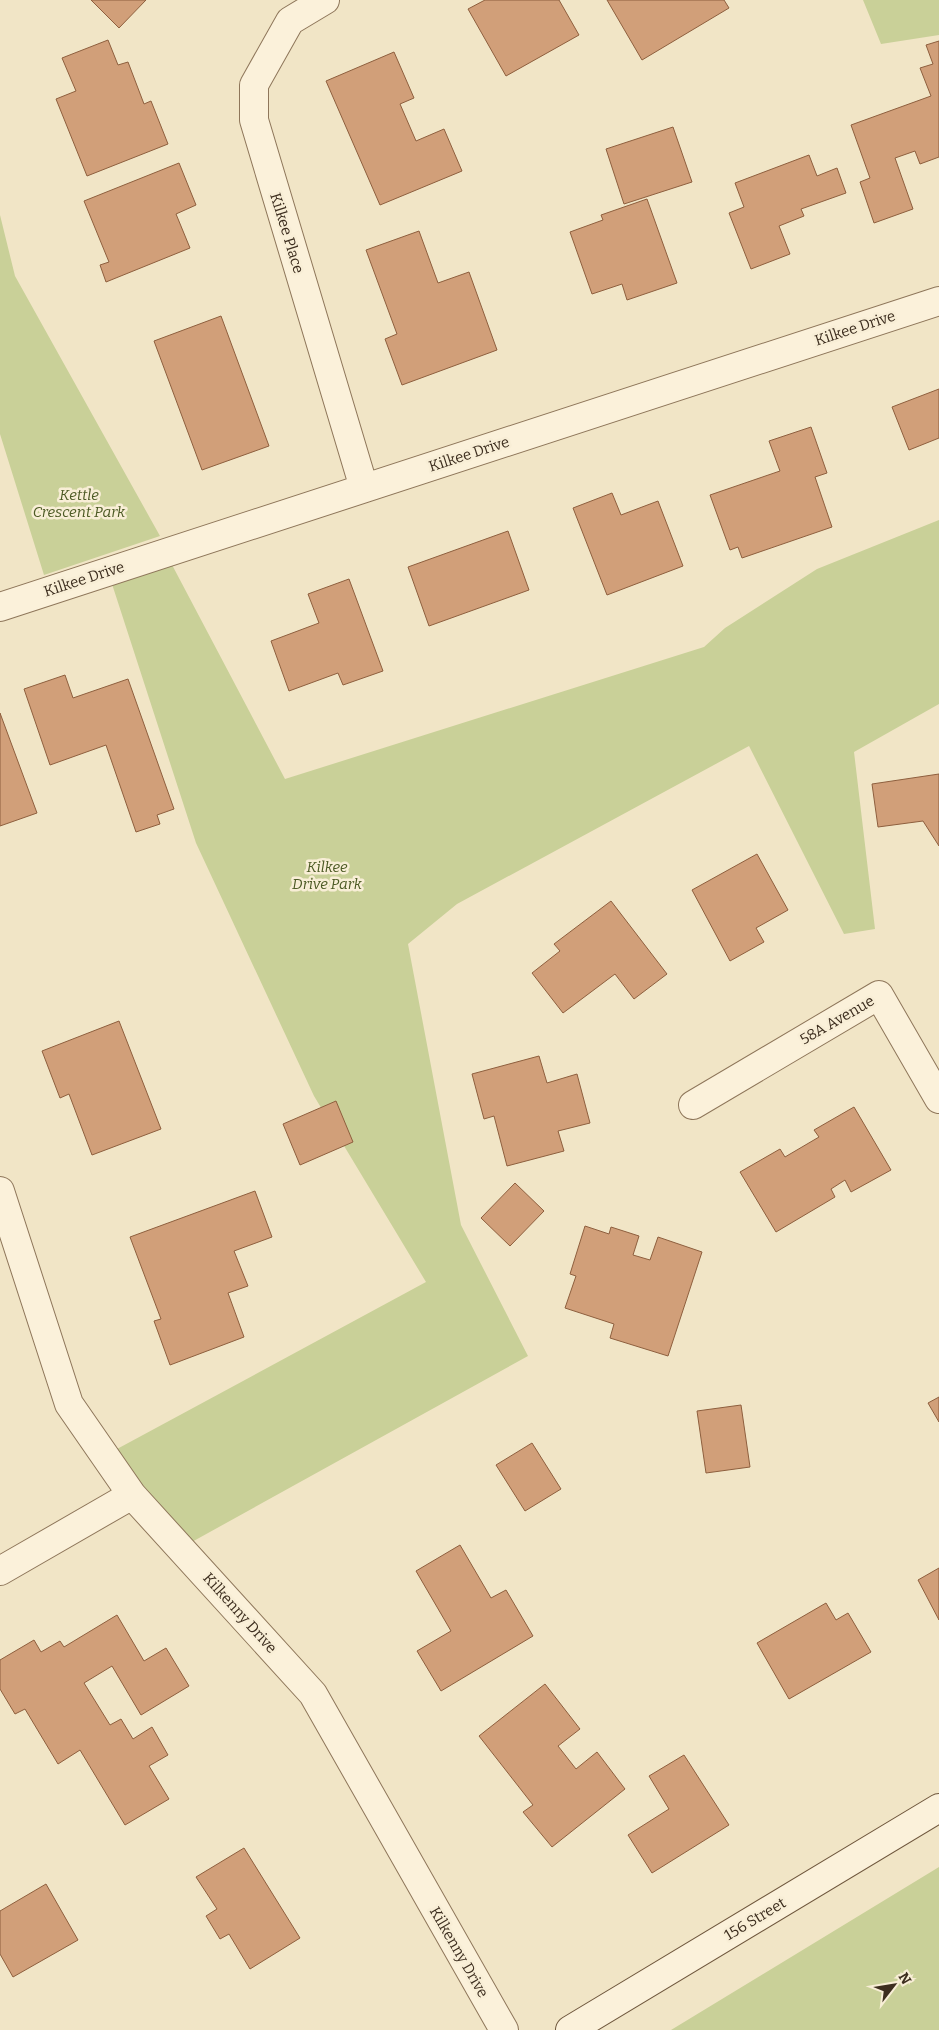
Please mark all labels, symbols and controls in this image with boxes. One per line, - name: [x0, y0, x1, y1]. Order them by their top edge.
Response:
- street label: Kilkee Place: [266, 191, 308, 275]
- street label: Kilkee Drive: [812, 307, 898, 349]
- street label: Kilkee Drive: [426, 433, 512, 475]
- park label: Kettle Crescent Park: [33, 486, 126, 521]
- street label: Kilkee Drive: [41, 558, 127, 600]
- park label: Kilkee Drive Park: [292, 858, 363, 893]
- street label: 58A Avenue: [797, 992, 877, 1048]
- street label: Kilkenny Drive: [199, 1569, 281, 1657]
- street label: 156 Street: [721, 1893, 789, 1944]
- street label: Kilkenny Drive: [426, 1903, 492, 2001]
- north arrow: [869, 1960, 919, 2010]
- text: N: [895, 1970, 915, 1988]

